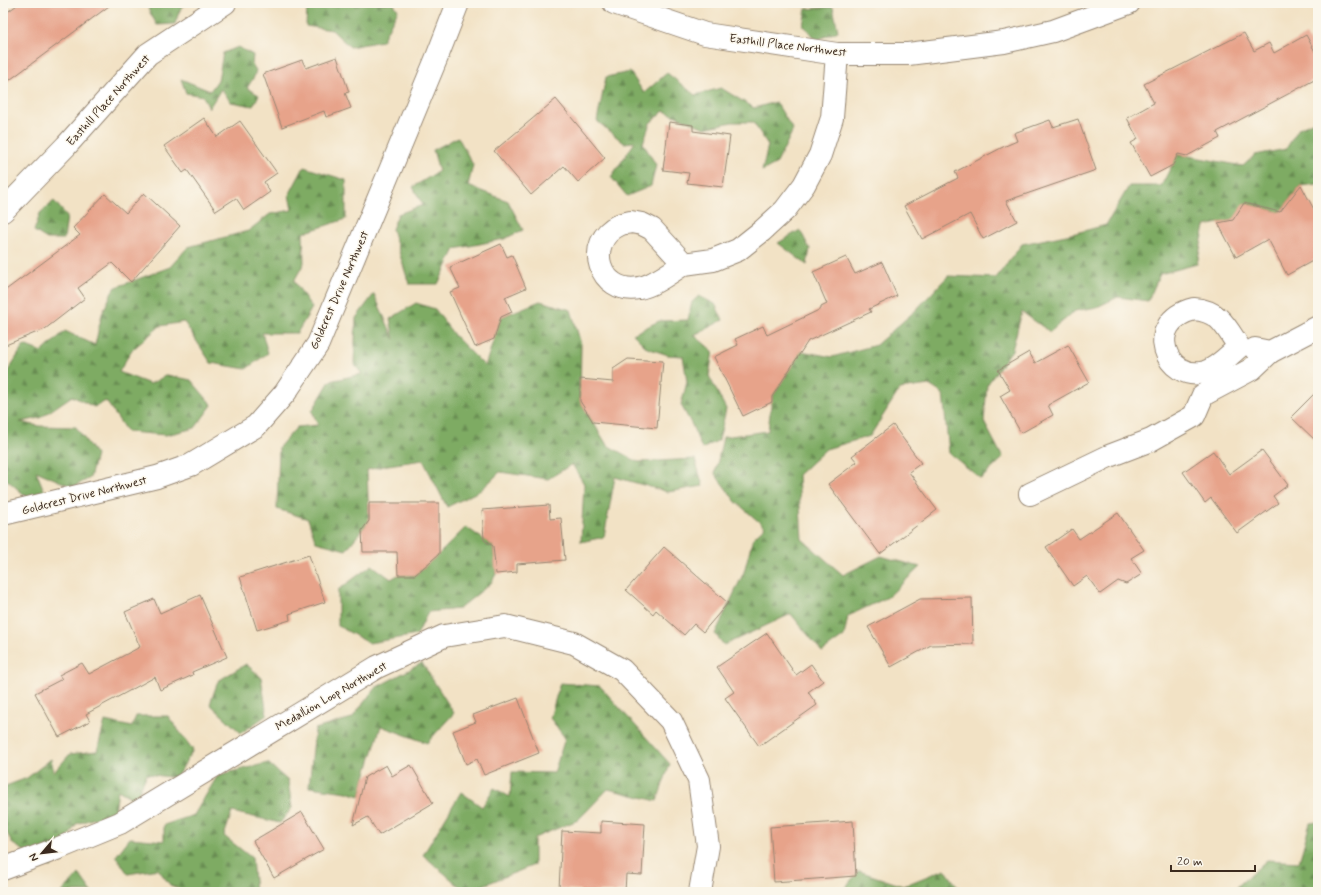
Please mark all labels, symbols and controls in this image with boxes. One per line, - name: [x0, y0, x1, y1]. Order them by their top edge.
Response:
- street label: Easthill Place Northwest: [728, 31, 848, 61]
- street label: Easthill Place Northwest: [63, 51, 155, 150]
- street label: Goldcrest Drive Northwest: [307, 228, 374, 352]
- street label: Goldcrest Drive Northwest: [20, 473, 149, 519]
- street label: Medallion Loop Northwest: [273, 658, 391, 735]
- north arrow: [22, 833, 62, 873]
- scale bar: [1171, 847, 1255, 873]
- text: N: [26, 851, 42, 864]
- text: 20 m: [1177, 854, 1203, 870]

